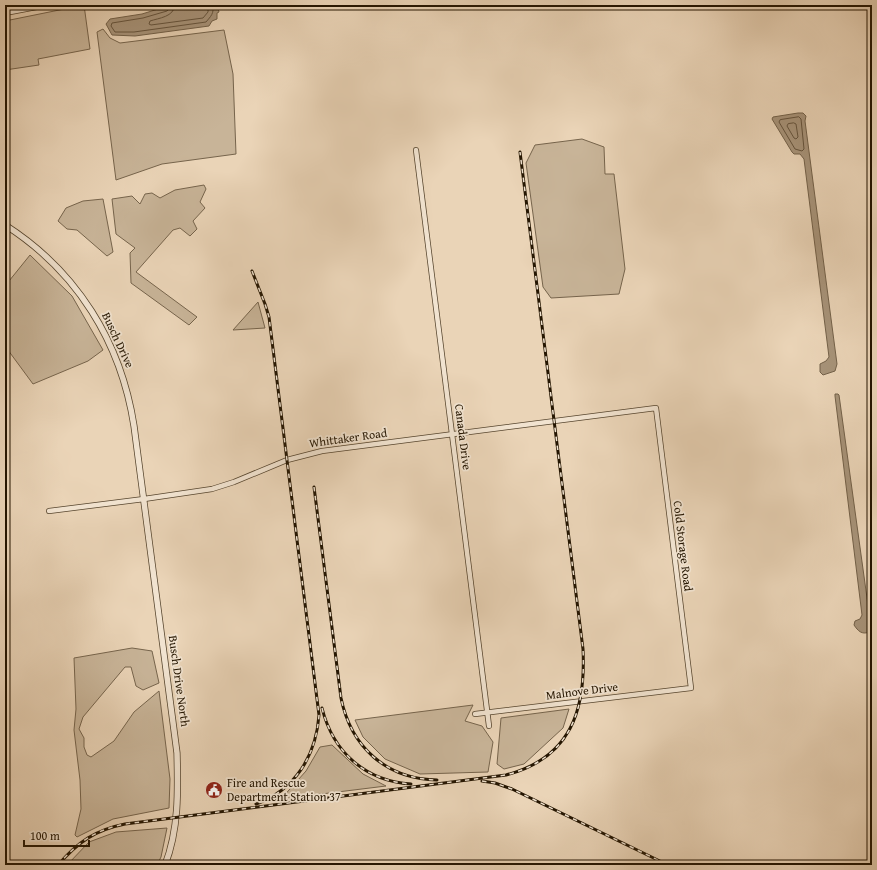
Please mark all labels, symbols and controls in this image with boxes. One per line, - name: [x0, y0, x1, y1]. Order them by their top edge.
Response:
- street label: Busch Drive: [98, 309, 139, 371]
- street label: Canada Drive: [451, 403, 476, 471]
- street label: Whittaker Road: [308, 424, 389, 451]
- street label: Cold Storage Road: [670, 500, 698, 593]
- street label: Busch Drive North: [165, 634, 194, 728]
- street label: Malnove Drive: [545, 678, 619, 703]
- place label: Fire and Rescue Department Station 37: [227, 774, 341, 805]
- public building icon: Fire and Rescue Department Station 37: [204, 780, 224, 800]
- scale bar: [24, 822, 89, 848]
- text: 100 m: [30, 827, 60, 844]

